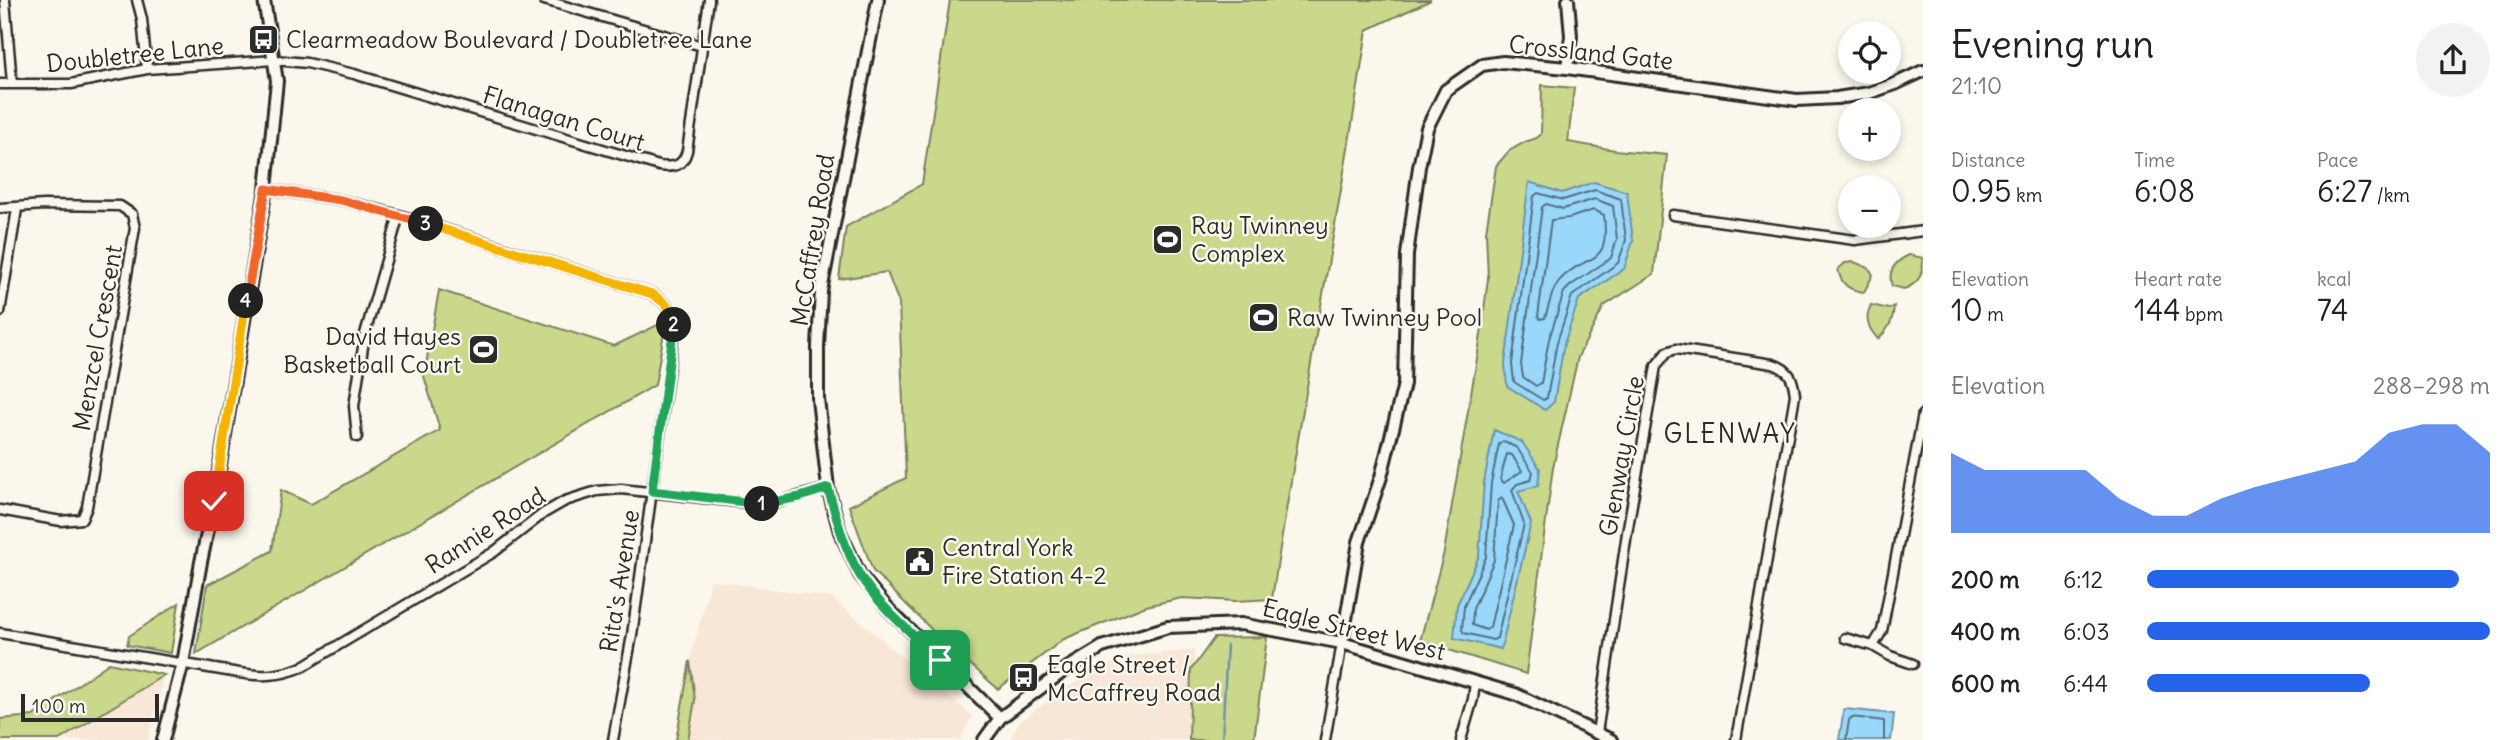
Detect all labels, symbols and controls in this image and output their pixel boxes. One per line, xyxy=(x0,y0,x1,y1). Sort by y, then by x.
map controls xyxy=(1838,21,1901,238)
button: locate xyxy=(1838,21,1901,84)
text: Evening run xyxy=(1951,21,2154,68)
bus stop icon: Clearmeadow Boulevard / Doubletree Lane xyxy=(246,22,280,56)
button: share xyxy=(2416,23,2490,97)
place label: Clearmeadow Boulevard / Doubletree Lane xyxy=(286,24,752,54)
street label: Crossland Gate xyxy=(1507,28,1675,76)
street label: Doubletree Lane xyxy=(45,30,225,78)
text: 21:10 xyxy=(1951,71,2002,100)
street label: Flanagan Court xyxy=(479,79,649,157)
button: + xyxy=(1838,98,1901,161)
text: Distance xyxy=(1951,148,2025,172)
text: Time xyxy=(2134,148,2175,172)
text: Pace xyxy=(2317,148,2358,172)
street label: McCaffrey Road xyxy=(784,152,840,328)
text: 0.95 xyxy=(1951,172,2011,210)
text: 6:08 xyxy=(2134,172,2195,210)
text: 6:27 xyxy=(2317,172,2372,210)
button: − xyxy=(1838,175,1901,238)
text: km xyxy=(2011,183,2042,207)
text: /km xyxy=(2372,183,2410,207)
pin: 3 xyxy=(408,206,444,242)
place label: Ray Twinney Complex xyxy=(1191,210,1329,268)
text: 3 xyxy=(420,211,431,235)
sports icon: Ray Twinney Complex xyxy=(1151,222,1185,256)
street label: Menzcel Crescent xyxy=(66,243,128,433)
text: Elevation xyxy=(1951,267,2029,291)
text: Heart rate xyxy=(2134,267,2222,291)
text: kcal xyxy=(2317,267,2351,291)
pin: 4 xyxy=(229,284,264,318)
text: 4 xyxy=(240,288,251,312)
text: 10 xyxy=(1951,291,1983,329)
text: 144 xyxy=(2134,291,2181,329)
text: 74 xyxy=(2317,291,2348,329)
sports icon: Raw Twinney Pool xyxy=(1247,300,1281,334)
place label: Raw Twinney Pool xyxy=(1287,302,1482,332)
text: m xyxy=(1983,302,2004,326)
text: bpm xyxy=(2181,302,2223,326)
pin: 2 xyxy=(656,308,692,342)
text: 2 xyxy=(668,312,679,336)
place label: David Hayes Basketball Court xyxy=(283,321,461,379)
sports icon: David Hayes Basketball Court xyxy=(467,333,501,367)
text: Elevation xyxy=(1951,371,2045,400)
text: 288–298 m xyxy=(2373,371,2490,400)
street label: Glenway Circle xyxy=(1592,373,1650,539)
district label: GLENWAY xyxy=(1663,417,1797,450)
pin xyxy=(184,471,244,531)
street label: Rannie Road xyxy=(419,480,551,580)
icon: check xyxy=(195,482,233,520)
pin: 1 xyxy=(744,486,780,522)
text: 1 xyxy=(758,491,765,515)
street label: Rita's Avenue xyxy=(593,508,645,654)
place label: Central York Fire Station 4-2 xyxy=(942,532,1107,590)
public building icon: Central York Fire Station 4-2 xyxy=(902,544,936,578)
text: 200 m xyxy=(1951,565,2020,594)
text: 6:12 xyxy=(2063,565,2103,594)
street label: Eagle Street West xyxy=(1259,592,1449,666)
text: 400 m xyxy=(1951,617,2020,646)
text: 6:03 xyxy=(2063,617,2110,646)
pin xyxy=(910,630,970,690)
icon: arrive xyxy=(921,641,959,679)
place label: Eagle Street / McCaffrey Road xyxy=(1047,649,1221,707)
bus stop icon: Eagle Street / McCaffrey Road xyxy=(1007,661,1041,695)
text: 600 m xyxy=(1951,669,2020,698)
text: 6:44 xyxy=(2063,669,2108,698)
scale bar xyxy=(21,691,159,723)
text: 100 m xyxy=(32,694,86,718)

